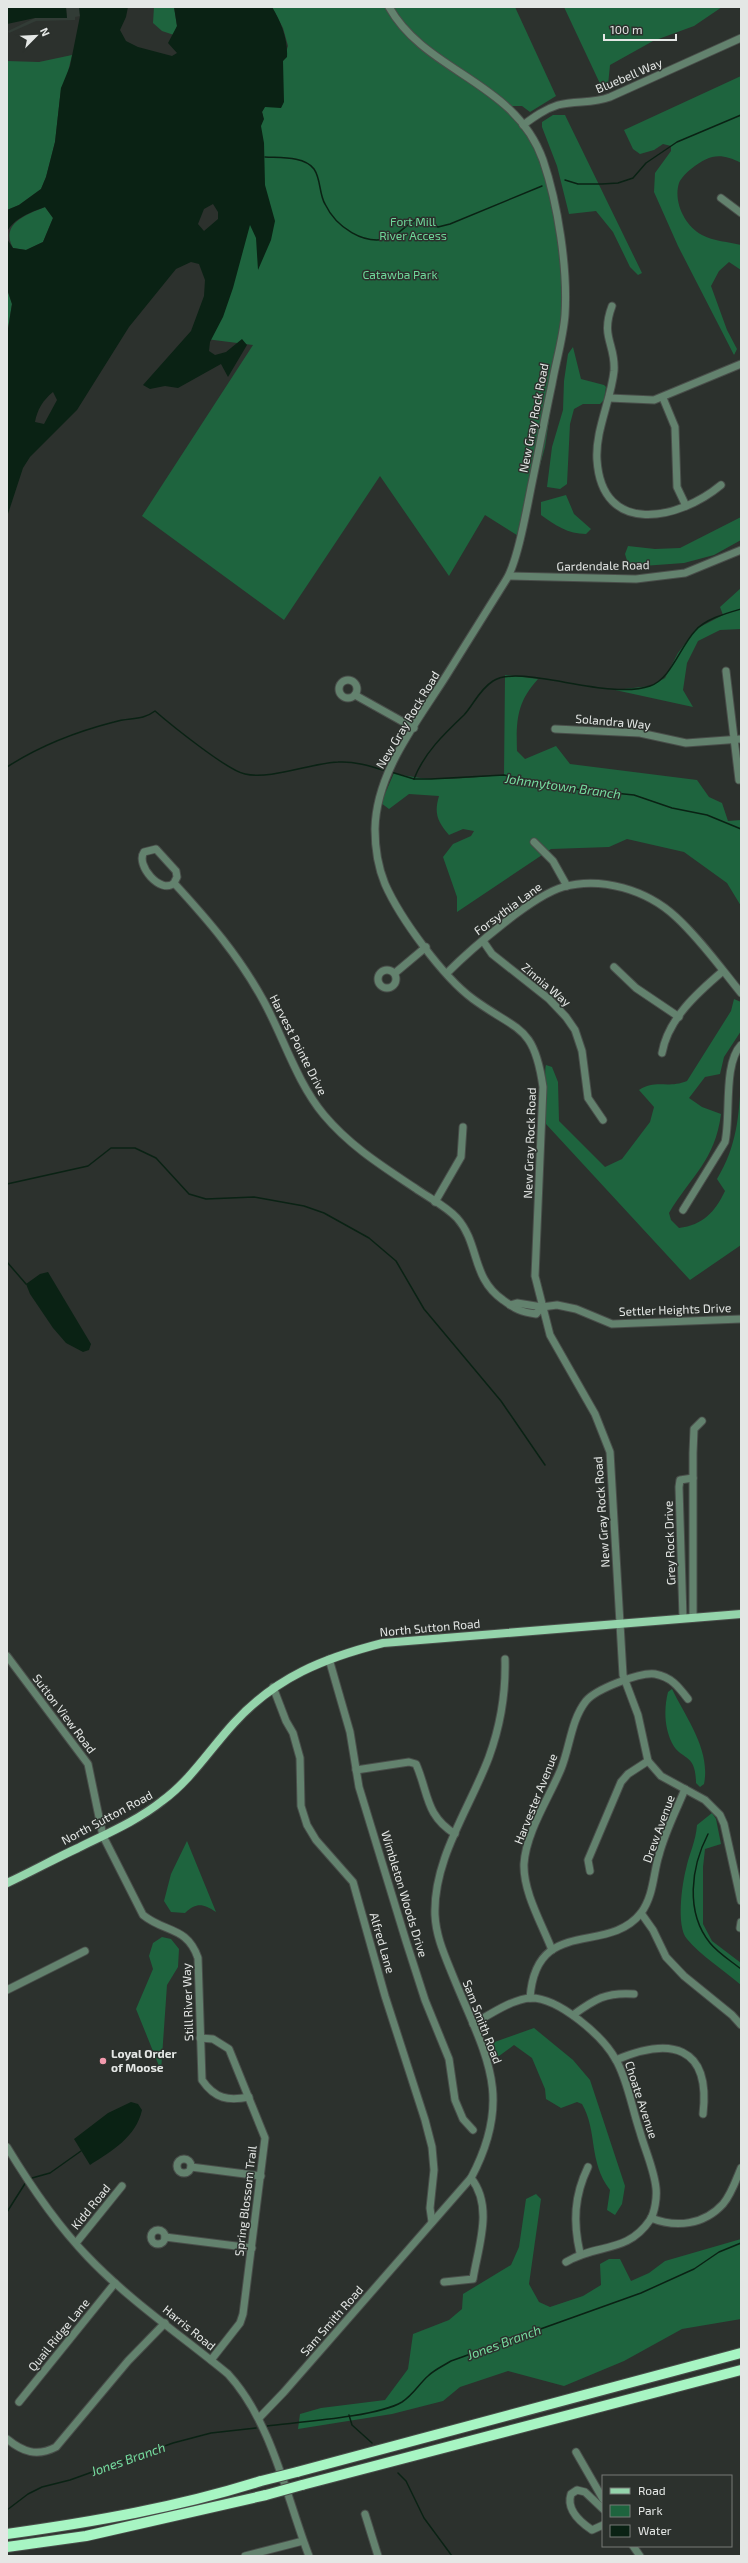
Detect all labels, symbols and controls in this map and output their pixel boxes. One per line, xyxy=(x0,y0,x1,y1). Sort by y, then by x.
north arrow xyxy=(16,16,56,56)
scale bar xyxy=(604,16,676,42)
text: 100 m xyxy=(610,22,642,36)
text: N xyxy=(38,25,53,38)
street label: Bluebell Way xyxy=(593,54,665,95)
park label: Fort Mill River Access xyxy=(379,214,447,242)
park label: Catawba Park xyxy=(362,267,438,281)
street label: New Gray Rock Road xyxy=(516,362,551,474)
street label: Gardendale Road xyxy=(556,557,650,573)
street label: New Gray Rock Road xyxy=(372,668,442,771)
street label: Solandra Way xyxy=(575,711,652,731)
water label: Johnnytown Branch xyxy=(503,770,622,802)
street label: Forsythia Lane xyxy=(471,879,544,937)
street label: Zinnia Way xyxy=(519,960,575,1009)
street label: Harvest Pointe Drive xyxy=(267,992,330,1097)
street label: New Gray Rock Road xyxy=(520,1087,538,1199)
street label: Settler Heights Drive xyxy=(618,1300,731,1318)
street label: New Gray Rock Road xyxy=(590,1456,612,1568)
street label: Grey Rock Drive xyxy=(661,1501,677,1586)
street label: North Sutton Road xyxy=(379,1616,481,1638)
street label: Sutton View Road xyxy=(30,1671,99,1756)
street label: Harvester Avenue xyxy=(511,1751,560,1846)
street label: North Sutton Road xyxy=(59,1787,154,1847)
street label: Drew Avenue xyxy=(639,1793,677,1865)
street label: Wimbleton Woods Drive xyxy=(379,1829,431,1959)
street label: Alfred Lane xyxy=(368,1911,398,1975)
street label: Still River Way xyxy=(179,1962,195,2041)
street label: Sam Smith Road xyxy=(461,1978,505,2066)
place label: Loyal Order of Moose xyxy=(111,2046,177,2074)
marker: Loyal Order of Moose xyxy=(98,2056,108,2066)
street label: Choate Avenue xyxy=(623,2059,661,2140)
street label: Spring Blossom Trail xyxy=(231,2144,259,2257)
street label: Kidd Road xyxy=(68,2181,113,2232)
street label: Sam Smith Road xyxy=(297,2282,366,2358)
street label: Quail Ridge Lane xyxy=(25,2295,93,2374)
street label: Harris Road xyxy=(161,2302,219,2353)
water label: Jones Branch xyxy=(464,2321,543,2363)
water label: Jones Branch xyxy=(88,2439,167,2480)
legend xyxy=(602,2475,732,2547)
text: Road xyxy=(638,2483,666,2497)
text: Park xyxy=(638,2503,663,2517)
text: Water xyxy=(638,2523,672,2537)

